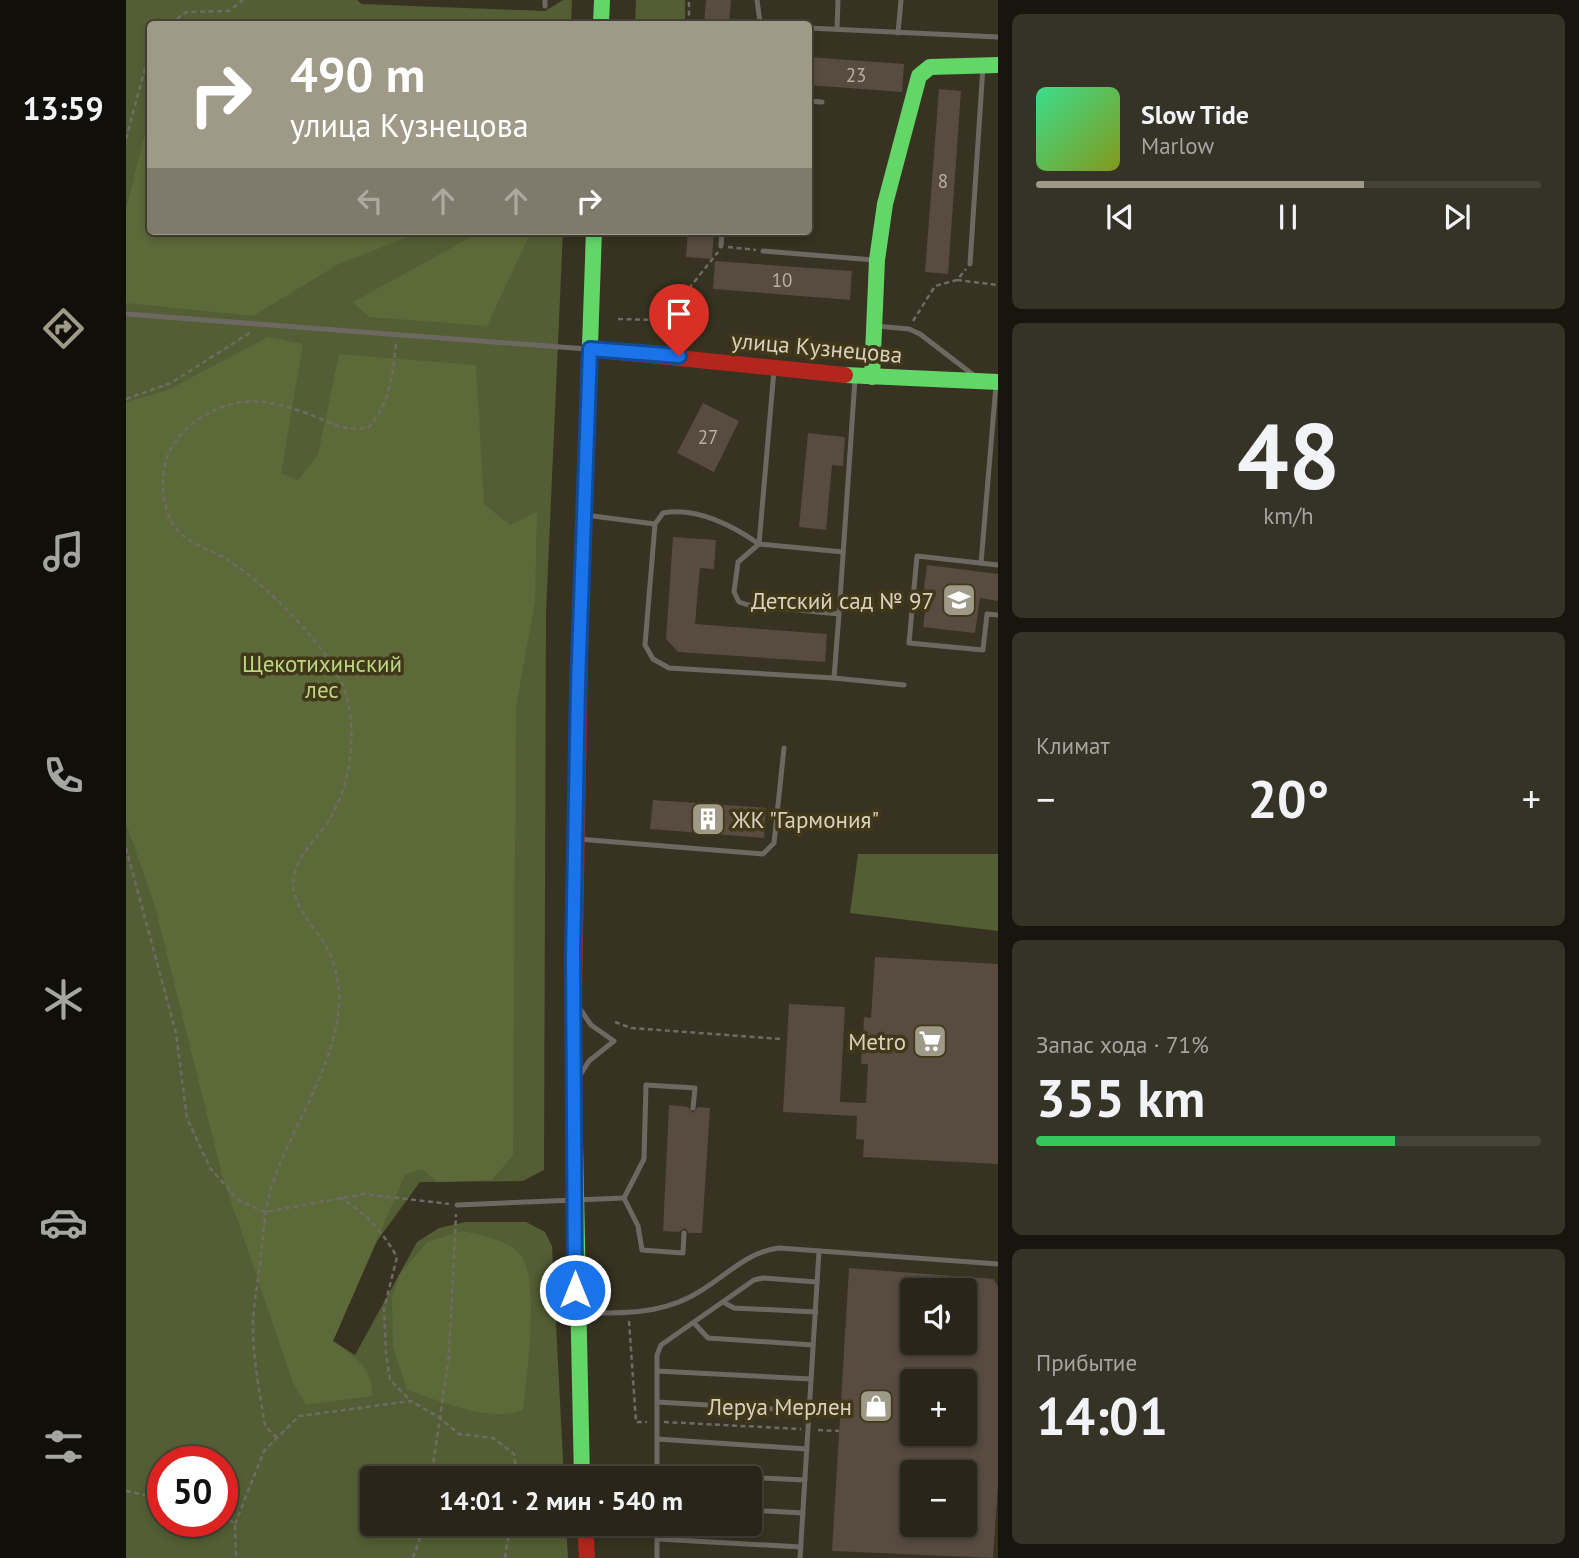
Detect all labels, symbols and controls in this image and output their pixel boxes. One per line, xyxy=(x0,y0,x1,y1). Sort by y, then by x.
text: 490 m xyxy=(290,42,425,106)
icon: right xyxy=(175,49,266,140)
house number: 23 xyxy=(846,63,866,87)
text: 13:59 xyxy=(22,87,104,129)
text: Slow Tide xyxy=(1141,98,1249,131)
text: улица Кузнецова xyxy=(290,104,529,146)
text: Marlow xyxy=(1141,131,1214,160)
house number: 8 xyxy=(938,169,948,193)
icon: left xyxy=(351,182,389,220)
icon: ahead xyxy=(424,182,462,220)
icon: ahead xyxy=(497,182,535,220)
icon: right xyxy=(570,182,608,220)
icon: previous xyxy=(1101,198,1139,236)
icon: pause xyxy=(1269,198,1307,236)
icon: next xyxy=(1438,198,1476,236)
house number: 10 xyxy=(772,268,792,292)
pin xyxy=(649,284,709,356)
icon: arrive xyxy=(660,295,698,333)
icon: directions xyxy=(39,304,88,353)
street label: улица Кузнецова xyxy=(730,325,904,369)
text: 48 xyxy=(1237,396,1340,514)
house number: 27 xyxy=(698,425,718,449)
text: km/h xyxy=(1263,501,1314,530)
icon: music xyxy=(39,527,88,576)
school or university icon: Детский сад № 97 xyxy=(940,581,978,619)
place label: Детский сад № 97 xyxy=(751,586,934,615)
park label: Щекотихинский лес xyxy=(242,649,402,704)
text: Климат xyxy=(1036,731,1110,760)
icon: phone xyxy=(39,751,88,800)
text: 20° xyxy=(1248,765,1329,832)
text: − xyxy=(1036,774,1055,823)
text: + xyxy=(1522,774,1541,823)
building icon: ЖК "Гармония" xyxy=(689,800,727,838)
place label: ЖК "Гармония" xyxy=(731,805,879,834)
icon: climate xyxy=(39,975,88,1024)
supermarket icon: Metro xyxy=(911,1022,949,1060)
place label: Metro xyxy=(848,1027,906,1056)
text: Запас хода · 71% xyxy=(1036,1030,1209,1059)
text: 355 km xyxy=(1036,1064,1205,1131)
icon: car xyxy=(39,1198,88,1247)
position arrow xyxy=(538,1253,612,1327)
map controls xyxy=(900,1278,977,1537)
button: sound xyxy=(900,1278,977,1355)
text: Прибытие xyxy=(1036,1348,1137,1377)
button: + xyxy=(900,1369,977,1446)
text: 14:01 xyxy=(1036,1382,1168,1449)
shop icon: Леруа Мерлен xyxy=(857,1387,895,1425)
place label: Леруа Мерлен xyxy=(707,1392,852,1421)
icon: filters xyxy=(39,1422,88,1471)
speed limit sign: 50 xyxy=(147,1446,238,1537)
button: − xyxy=(900,1460,977,1537)
text: 14:01 · 2 мин · 540 m xyxy=(439,1484,683,1517)

